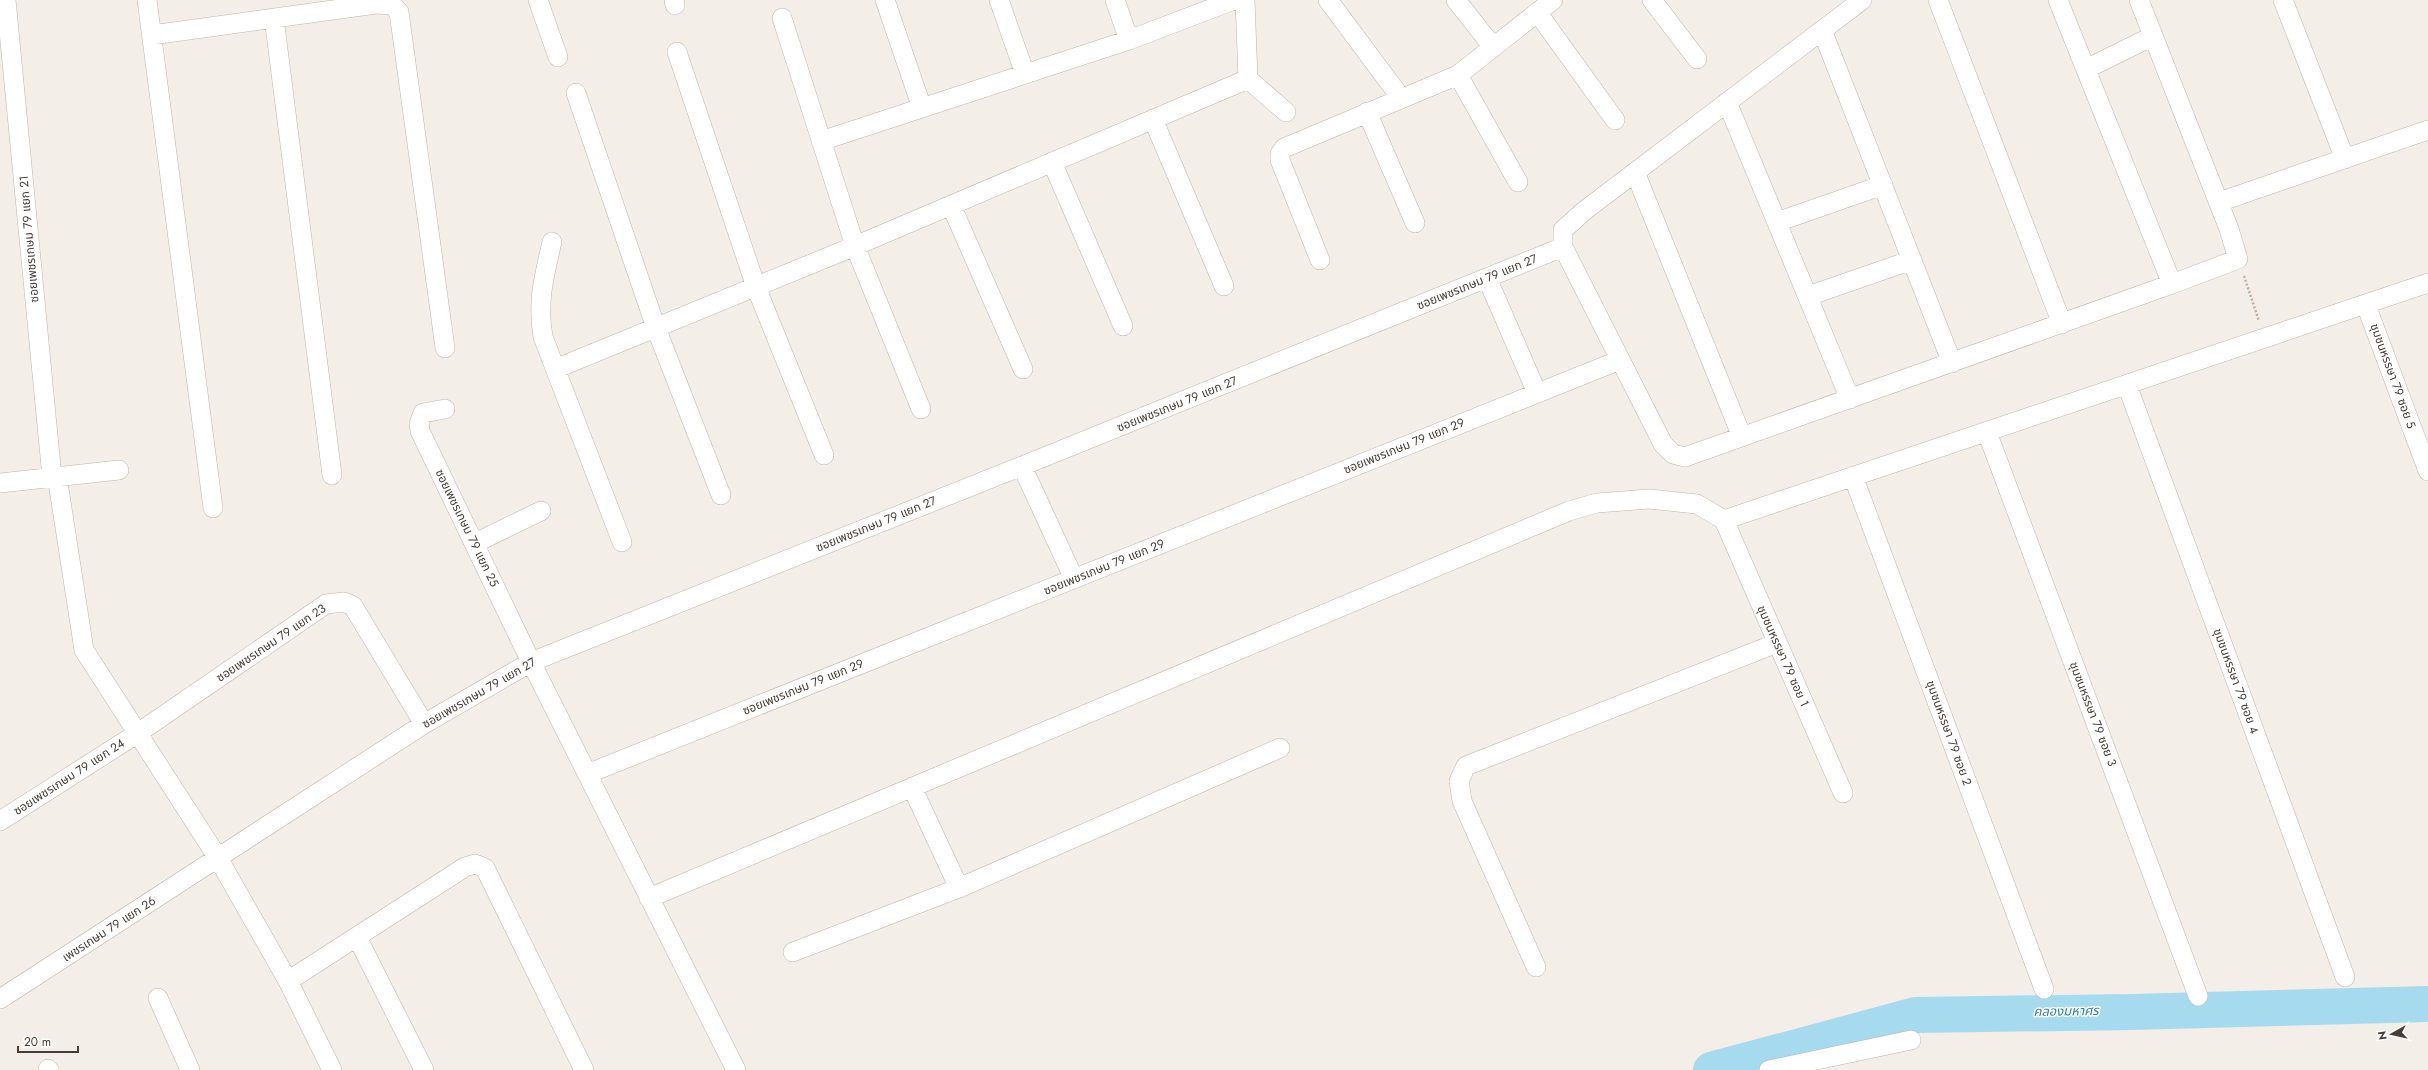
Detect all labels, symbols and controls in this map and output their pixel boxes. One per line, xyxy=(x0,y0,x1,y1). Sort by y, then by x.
street label: ซอยเพชรเกษม 79 แยก 21 xyxy=(14,175,44,303)
street label: ซอยเพชรเกษม 79 แยก 27 xyxy=(1414,249,1541,314)
street label: ชุมชนหรรษา 79 ซอย 5 xyxy=(2366,321,2420,431)
street label: ซอยเพชรเกษม 79 แยก 27 xyxy=(1114,371,1241,436)
street label: ซอยเพชรเกษม 79 แยก 29 xyxy=(1341,413,1467,479)
street label: ซอยเพชรเกษม 79 แยก 25 xyxy=(431,466,503,590)
street label: ซอยเพชรเกษม 79 แยก 27 xyxy=(813,491,940,556)
street label: ซอยเพชรเกษม 79 แยก 29 xyxy=(1041,534,1167,600)
street label: ซอยเพชรเกษม 79 แยก 23 xyxy=(213,599,330,686)
street label: ชุมชนหรรษา 79 ซอย 1 xyxy=(1753,602,1813,710)
street label: ชุมชนหรรษา 79 ซอย 4 xyxy=(2209,626,2263,736)
street label: ซอยเพชรเกษม 79 แยก 27 xyxy=(419,653,540,733)
street label: ซอยเพชรเกษม 79 แยก 29 xyxy=(740,654,866,720)
street label: ชุมชนหรรษา 79 ซอย 3 xyxy=(2065,659,2121,769)
street label: ชุมชนหรรษา 79 ซอย 2 xyxy=(1922,678,1976,788)
street label: ซอยเพชรเกษม 79 แยก 24 xyxy=(10,734,128,820)
street label: เพชรเกษม 79 แยก 26 xyxy=(59,892,159,966)
water label: คลองมหาศร xyxy=(2033,1001,2100,1021)
north arrow xyxy=(2372,1014,2412,1054)
scale bar xyxy=(18,1028,78,1054)
text: N xyxy=(2374,1030,2391,1041)
text: 20 m xyxy=(24,1033,51,1051)

